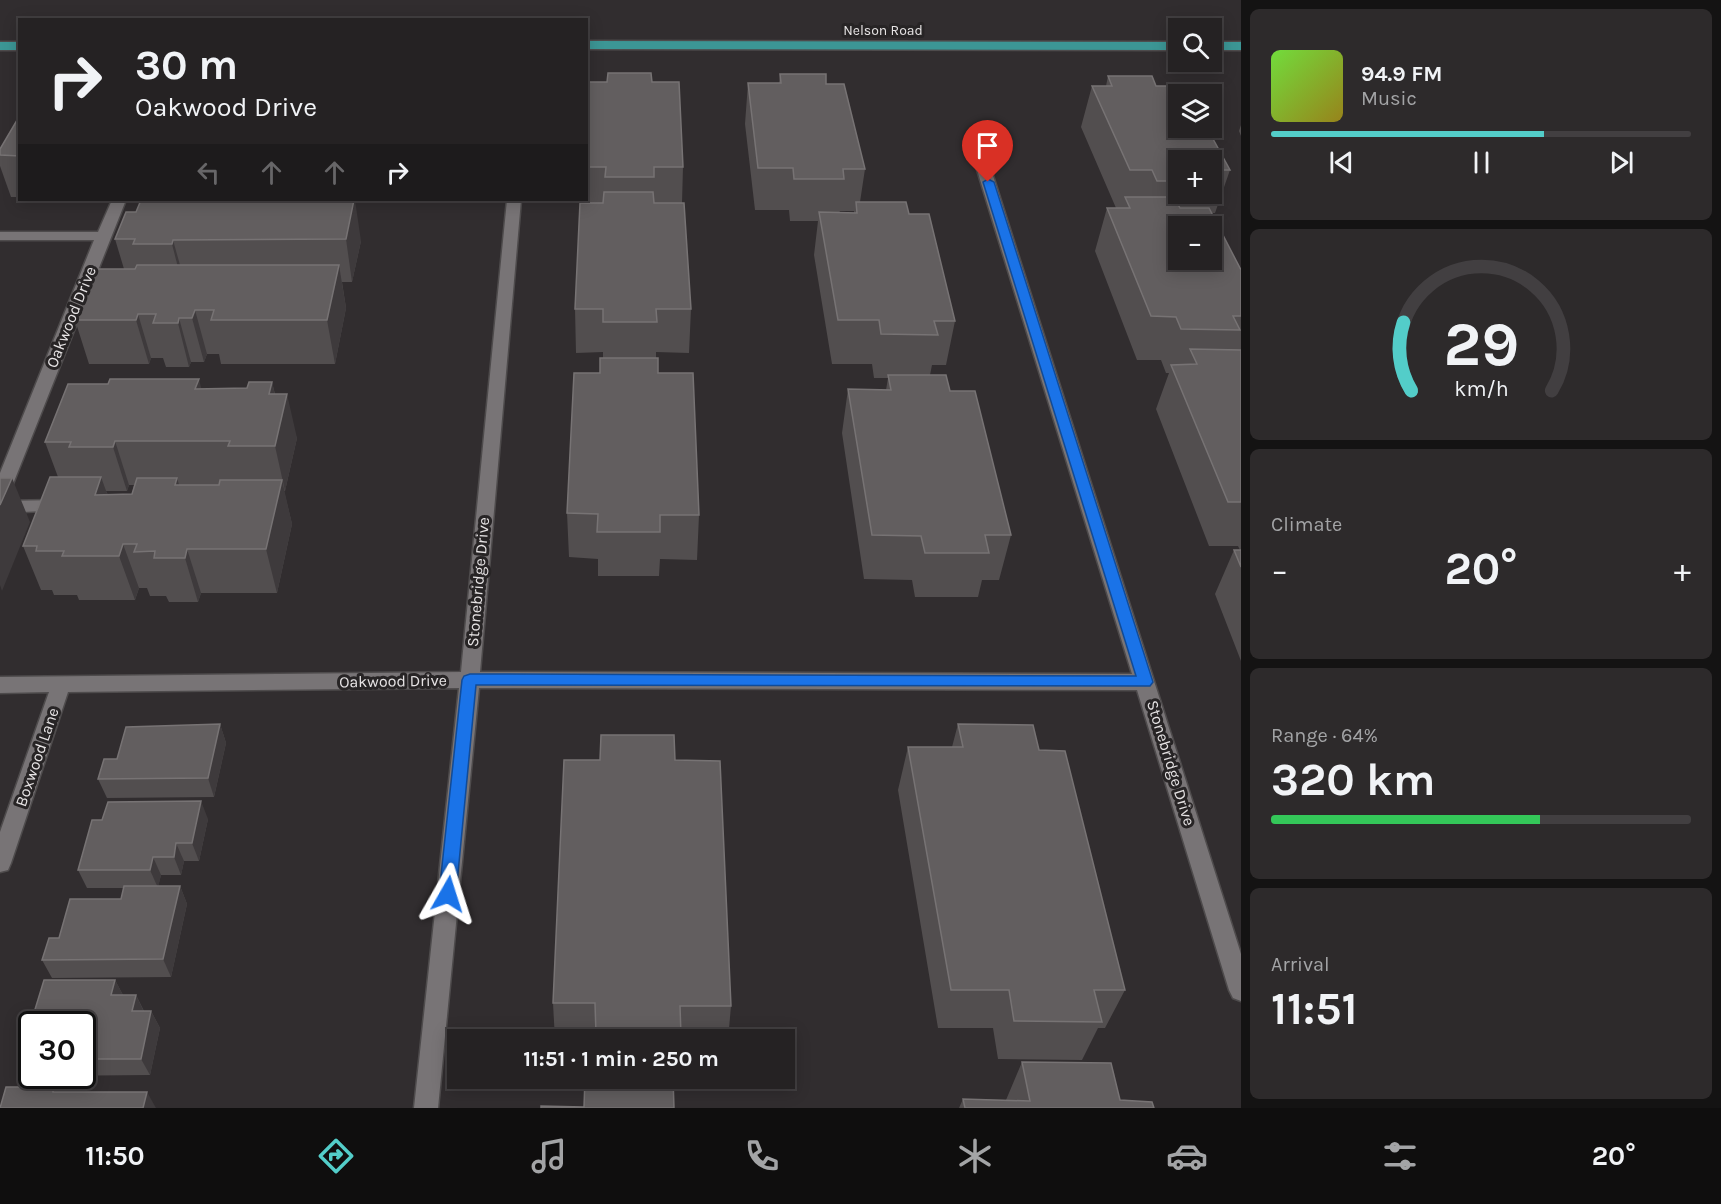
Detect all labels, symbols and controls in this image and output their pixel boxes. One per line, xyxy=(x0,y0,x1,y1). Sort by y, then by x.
map controls xyxy=(1168,18,1222,270)
button: search xyxy=(1168,18,1222,72)
street label: Nelson Road xyxy=(843,22,923,39)
text: 30 m xyxy=(135,40,238,90)
icon: right xyxy=(36,42,114,120)
text: 94.9 FM xyxy=(1361,61,1443,87)
button: layers xyxy=(1168,84,1222,138)
text: Music xyxy=(1361,87,1417,110)
text: Oakwood Drive xyxy=(135,91,317,123)
pin xyxy=(962,120,1013,182)
icon: arrive xyxy=(971,129,1004,162)
icon: previous xyxy=(1325,146,1358,179)
icon: pause xyxy=(1465,146,1498,179)
icon: next xyxy=(1605,146,1638,179)
button: + xyxy=(1168,150,1222,204)
icon: left xyxy=(192,156,225,189)
icon: ahead xyxy=(255,156,288,189)
icon: ahead xyxy=(318,156,351,189)
icon: right xyxy=(381,156,414,189)
button: − xyxy=(1168,216,1222,270)
street label: Oakwood Drive xyxy=(42,263,100,371)
text: 29 xyxy=(1443,308,1519,381)
text: km/h xyxy=(1454,377,1508,402)
text: Climate xyxy=(1271,513,1342,536)
street label: Stonebridge Drive xyxy=(463,516,493,648)
text: 20° xyxy=(1444,543,1518,595)
text: − xyxy=(1271,551,1288,589)
text: + xyxy=(1674,551,1691,589)
street label: Oakwood Drive xyxy=(339,671,447,691)
street label: Stonebridge Drive xyxy=(1143,698,1199,828)
street label: Boxwood Lane xyxy=(11,705,63,809)
text: Range · 64% xyxy=(1271,724,1378,747)
text: 320 km xyxy=(1271,754,1435,806)
position arrow xyxy=(416,862,480,926)
text: Arrival xyxy=(1271,953,1330,976)
text: 11:51 xyxy=(1271,983,1357,1035)
speed limit sign: 30 xyxy=(18,1011,96,1089)
text: 11:51 · 1 min · 250 m xyxy=(523,1046,719,1072)
icon: directions xyxy=(315,1135,357,1177)
icon: music xyxy=(528,1135,570,1177)
icon: phone xyxy=(741,1135,783,1177)
icon: climate xyxy=(954,1135,996,1177)
icon: car xyxy=(1166,1135,1208,1177)
icon: filters xyxy=(1379,1135,1421,1177)
text: 11:50 xyxy=(85,1140,145,1172)
text: 20° xyxy=(1592,1140,1636,1172)

